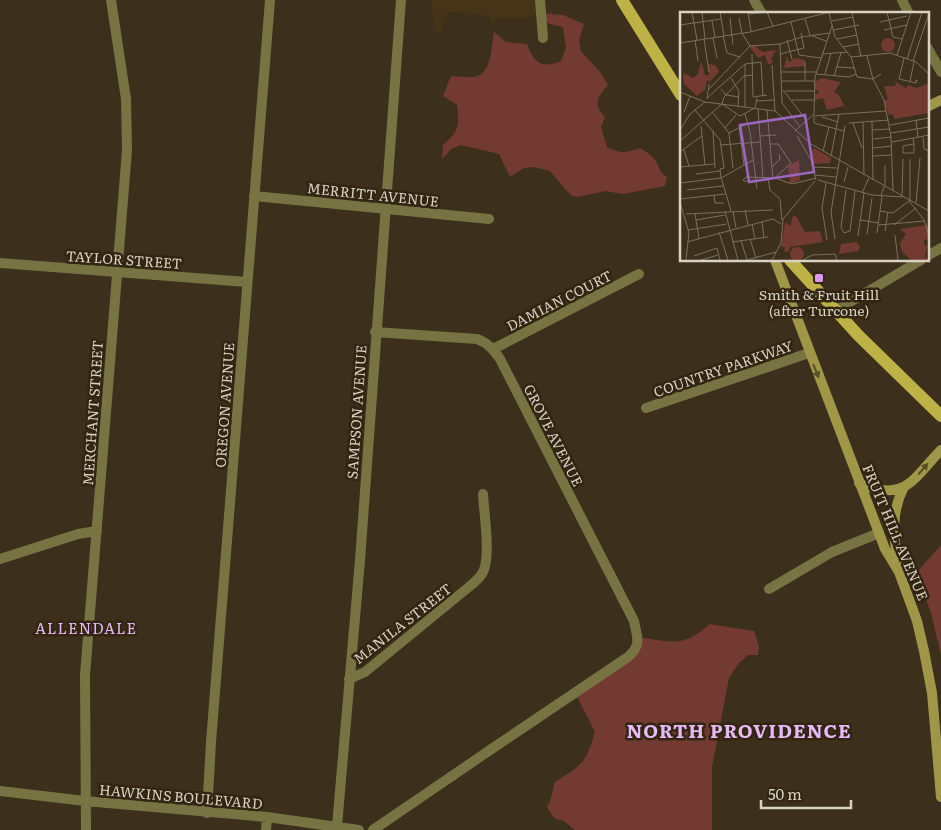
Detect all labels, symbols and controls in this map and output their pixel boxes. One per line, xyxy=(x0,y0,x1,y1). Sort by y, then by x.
inset map xyxy=(680,12,928,261)
street label: MERRITT AVENUE xyxy=(306,177,440,211)
street label: TAYLOR STREET xyxy=(65,245,183,273)
street label: DAMIAN COURT xyxy=(503,265,615,335)
marker: Smith & Fruit Hill (after Turcone) xyxy=(813,272,825,284)
place label: Smith & Fruit Hill (after Turcone) xyxy=(759,284,880,320)
street label: COUNTRY PARKWAY xyxy=(651,335,795,401)
street label: MERCHANT STREET xyxy=(77,340,107,486)
street label: OREGON AVENUE xyxy=(210,342,238,468)
street label: SAMPSON AVENUE xyxy=(341,344,371,480)
one-way arrow xyxy=(813,364,821,378)
street label: GROVE AVENUE xyxy=(520,380,588,490)
street label: FRUIT HILL AVENUE xyxy=(858,461,934,603)
one-way arrow xyxy=(917,464,929,476)
street label: MANILA STREET xyxy=(349,578,455,668)
district label: ALLENDALE xyxy=(35,616,137,639)
district label: NORTH PROVIDENCE xyxy=(626,716,852,744)
scale bar xyxy=(761,778,851,810)
street label: HAWKINS BOULEVARD xyxy=(99,779,264,813)
text: 50 m xyxy=(768,782,802,805)

